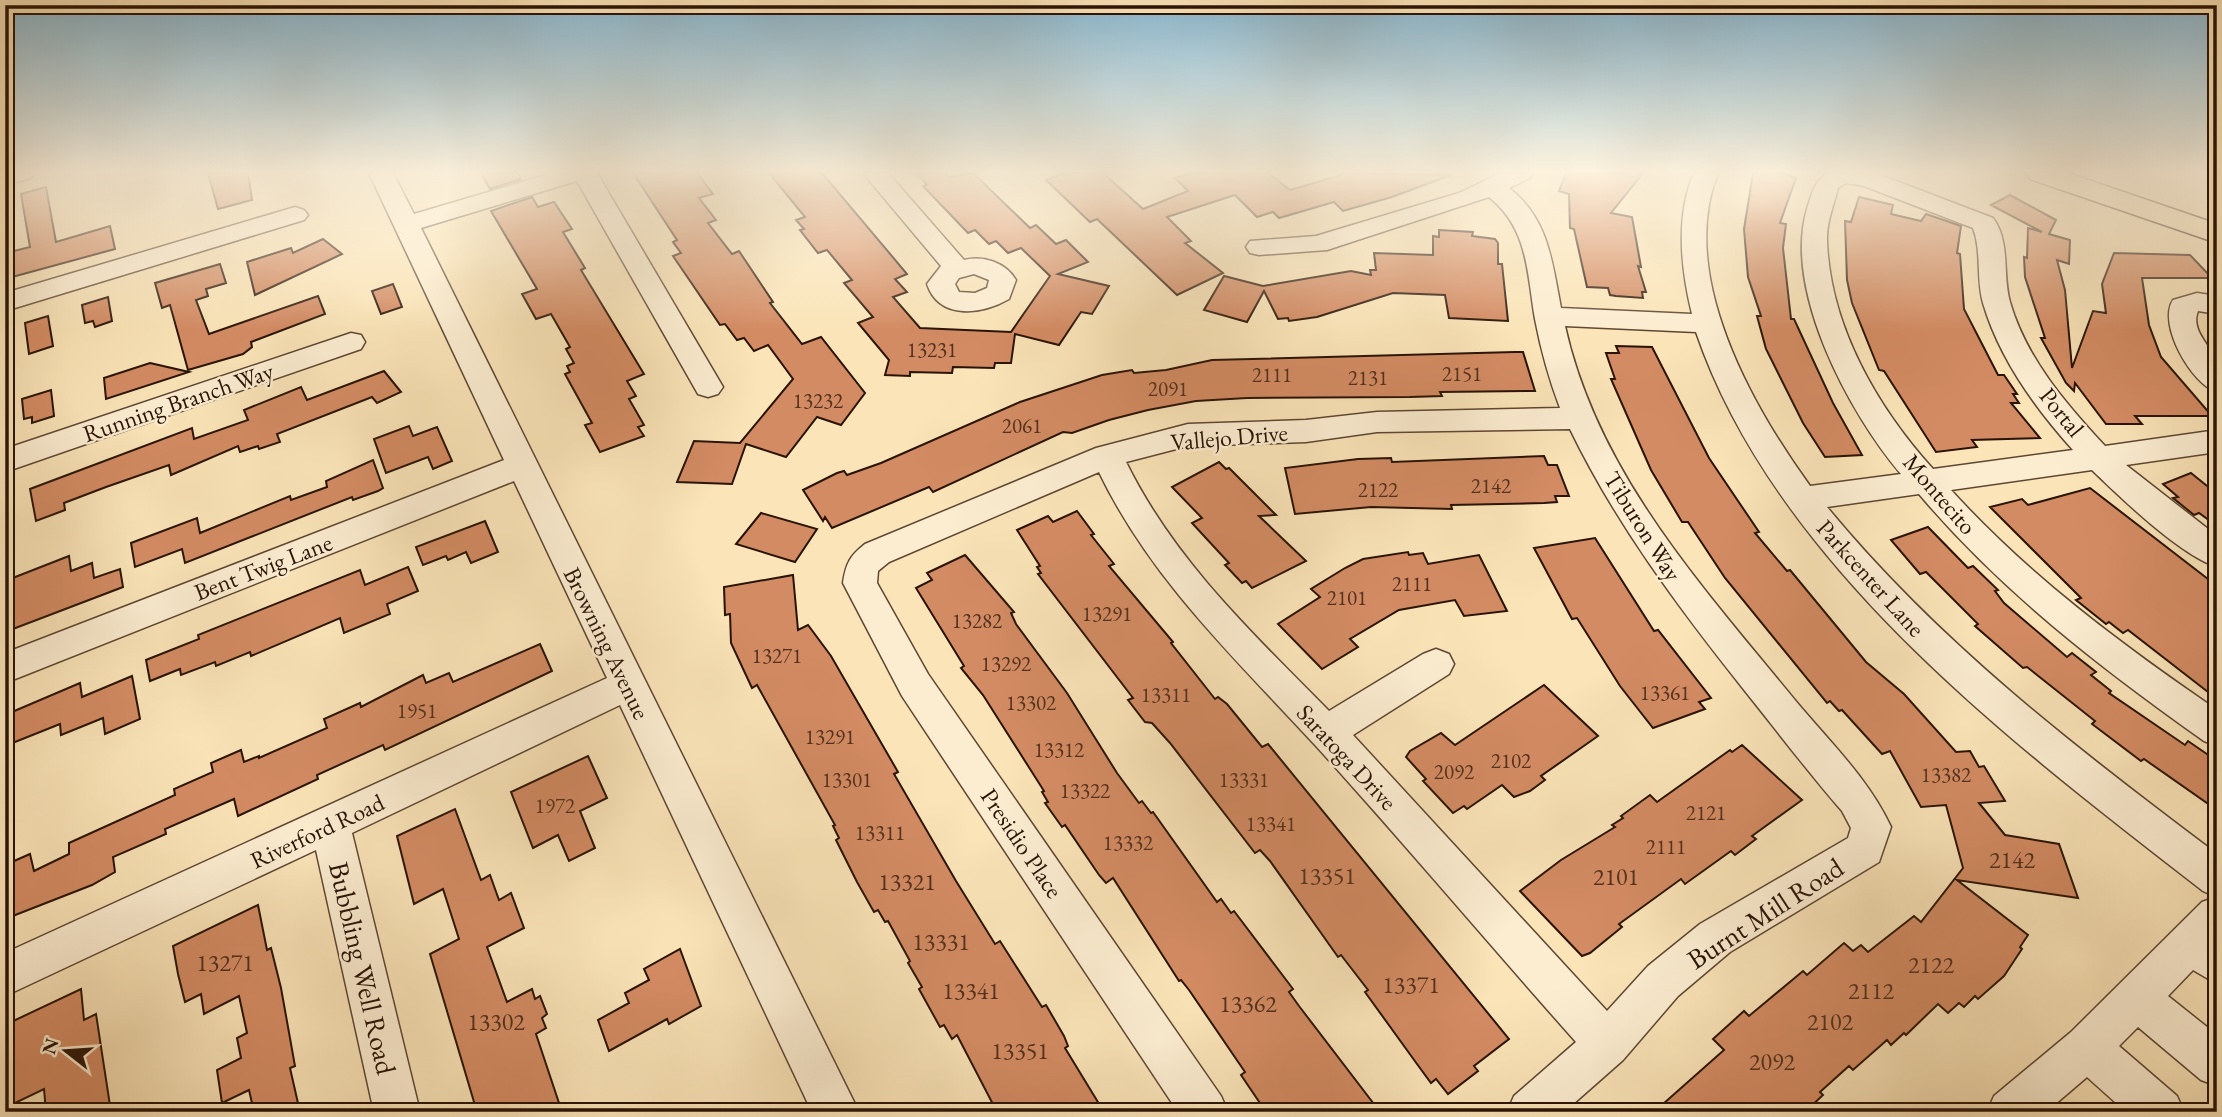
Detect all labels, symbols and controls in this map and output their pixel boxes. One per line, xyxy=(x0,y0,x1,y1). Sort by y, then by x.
house number: 13231 xyxy=(907,336,957,363)
street label: Running Branch Way xyxy=(79,355,278,449)
house number: 2151 xyxy=(1442,360,1482,387)
house number: 2111 xyxy=(1252,361,1292,388)
house number: 2131 xyxy=(1348,364,1388,391)
house number: 2091 xyxy=(1148,375,1188,402)
street label: Portal xyxy=(2033,381,2091,443)
house number: 13232 xyxy=(793,387,843,414)
house number: 2061 xyxy=(1002,412,1042,439)
street label: Vallejo Drive xyxy=(1169,416,1289,458)
street label: Montecito xyxy=(1896,447,1984,541)
street label: Tiburon Way xyxy=(1597,465,1689,587)
house number: 2142 xyxy=(1471,472,1511,499)
house number: 2122 xyxy=(1358,476,1398,503)
street label: Parkcenter Lane xyxy=(1810,513,1932,643)
street label: Bent Twig Lane xyxy=(190,526,336,608)
street label: Browning Avenue xyxy=(557,562,657,724)
house number: 2111 xyxy=(1392,570,1432,597)
house number: 2101 xyxy=(1327,584,1367,611)
house number: 13291 xyxy=(1082,600,1132,627)
house number: 13282 xyxy=(952,607,1002,634)
house number: 13271 xyxy=(752,642,802,669)
house number: 13292 xyxy=(981,650,1031,677)
house number: 13361 xyxy=(1640,679,1690,706)
house number: 13311 xyxy=(1141,681,1191,708)
house number: 13302 xyxy=(1006,689,1056,716)
house number: 1951 xyxy=(397,697,437,724)
street label: Saratoga Drive xyxy=(1290,697,1404,817)
house number: 13291 xyxy=(805,723,855,750)
house number: 13312 xyxy=(1034,736,1084,763)
house number: 2102 xyxy=(1491,747,1531,774)
house number: 2092 xyxy=(1434,758,1474,785)
house number: 13382 xyxy=(1921,761,1971,788)
house number: 13301 xyxy=(822,766,872,793)
house number: 13331 xyxy=(1219,766,1269,793)
house number: 13322 xyxy=(1060,777,1110,804)
street label: Presidio Place xyxy=(974,782,1070,904)
street label: Riverford Road xyxy=(245,786,390,876)
house number: 1972 xyxy=(535,792,575,819)
house number: 2121 xyxy=(1686,799,1726,826)
house number: 13341 xyxy=(1246,810,1296,837)
house number: 13311 xyxy=(855,819,905,846)
house number: 13332 xyxy=(1103,829,1153,856)
house number: 2111 xyxy=(1646,833,1686,860)
house number: 2142 xyxy=(1989,844,2036,875)
street label: Burnt Mill Road xyxy=(1680,849,1851,977)
street label: Bubbling Well Road xyxy=(321,858,405,1079)
house number: 13351 xyxy=(1298,860,1356,891)
house number: 2101 xyxy=(1593,861,1639,892)
house number: 13321 xyxy=(878,866,936,897)
house number: 13331 xyxy=(912,926,970,957)
house number: 13271 xyxy=(196,947,254,978)
house number: 2122 xyxy=(1908,949,1955,980)
house number: 13371 xyxy=(1382,969,1440,1000)
house number: 13341 xyxy=(942,975,1000,1006)
house number: 2112 xyxy=(1848,975,1895,1006)
house number: 13362 xyxy=(1219,988,1277,1019)
house number: 13302 xyxy=(467,1006,525,1037)
house number: 2102 xyxy=(1807,1006,1854,1037)
north arrow xyxy=(32,1016,102,1086)
text: N xyxy=(36,1035,65,1057)
house number: 13351 xyxy=(991,1035,1049,1066)
house number: 2092 xyxy=(1749,1046,1796,1077)

